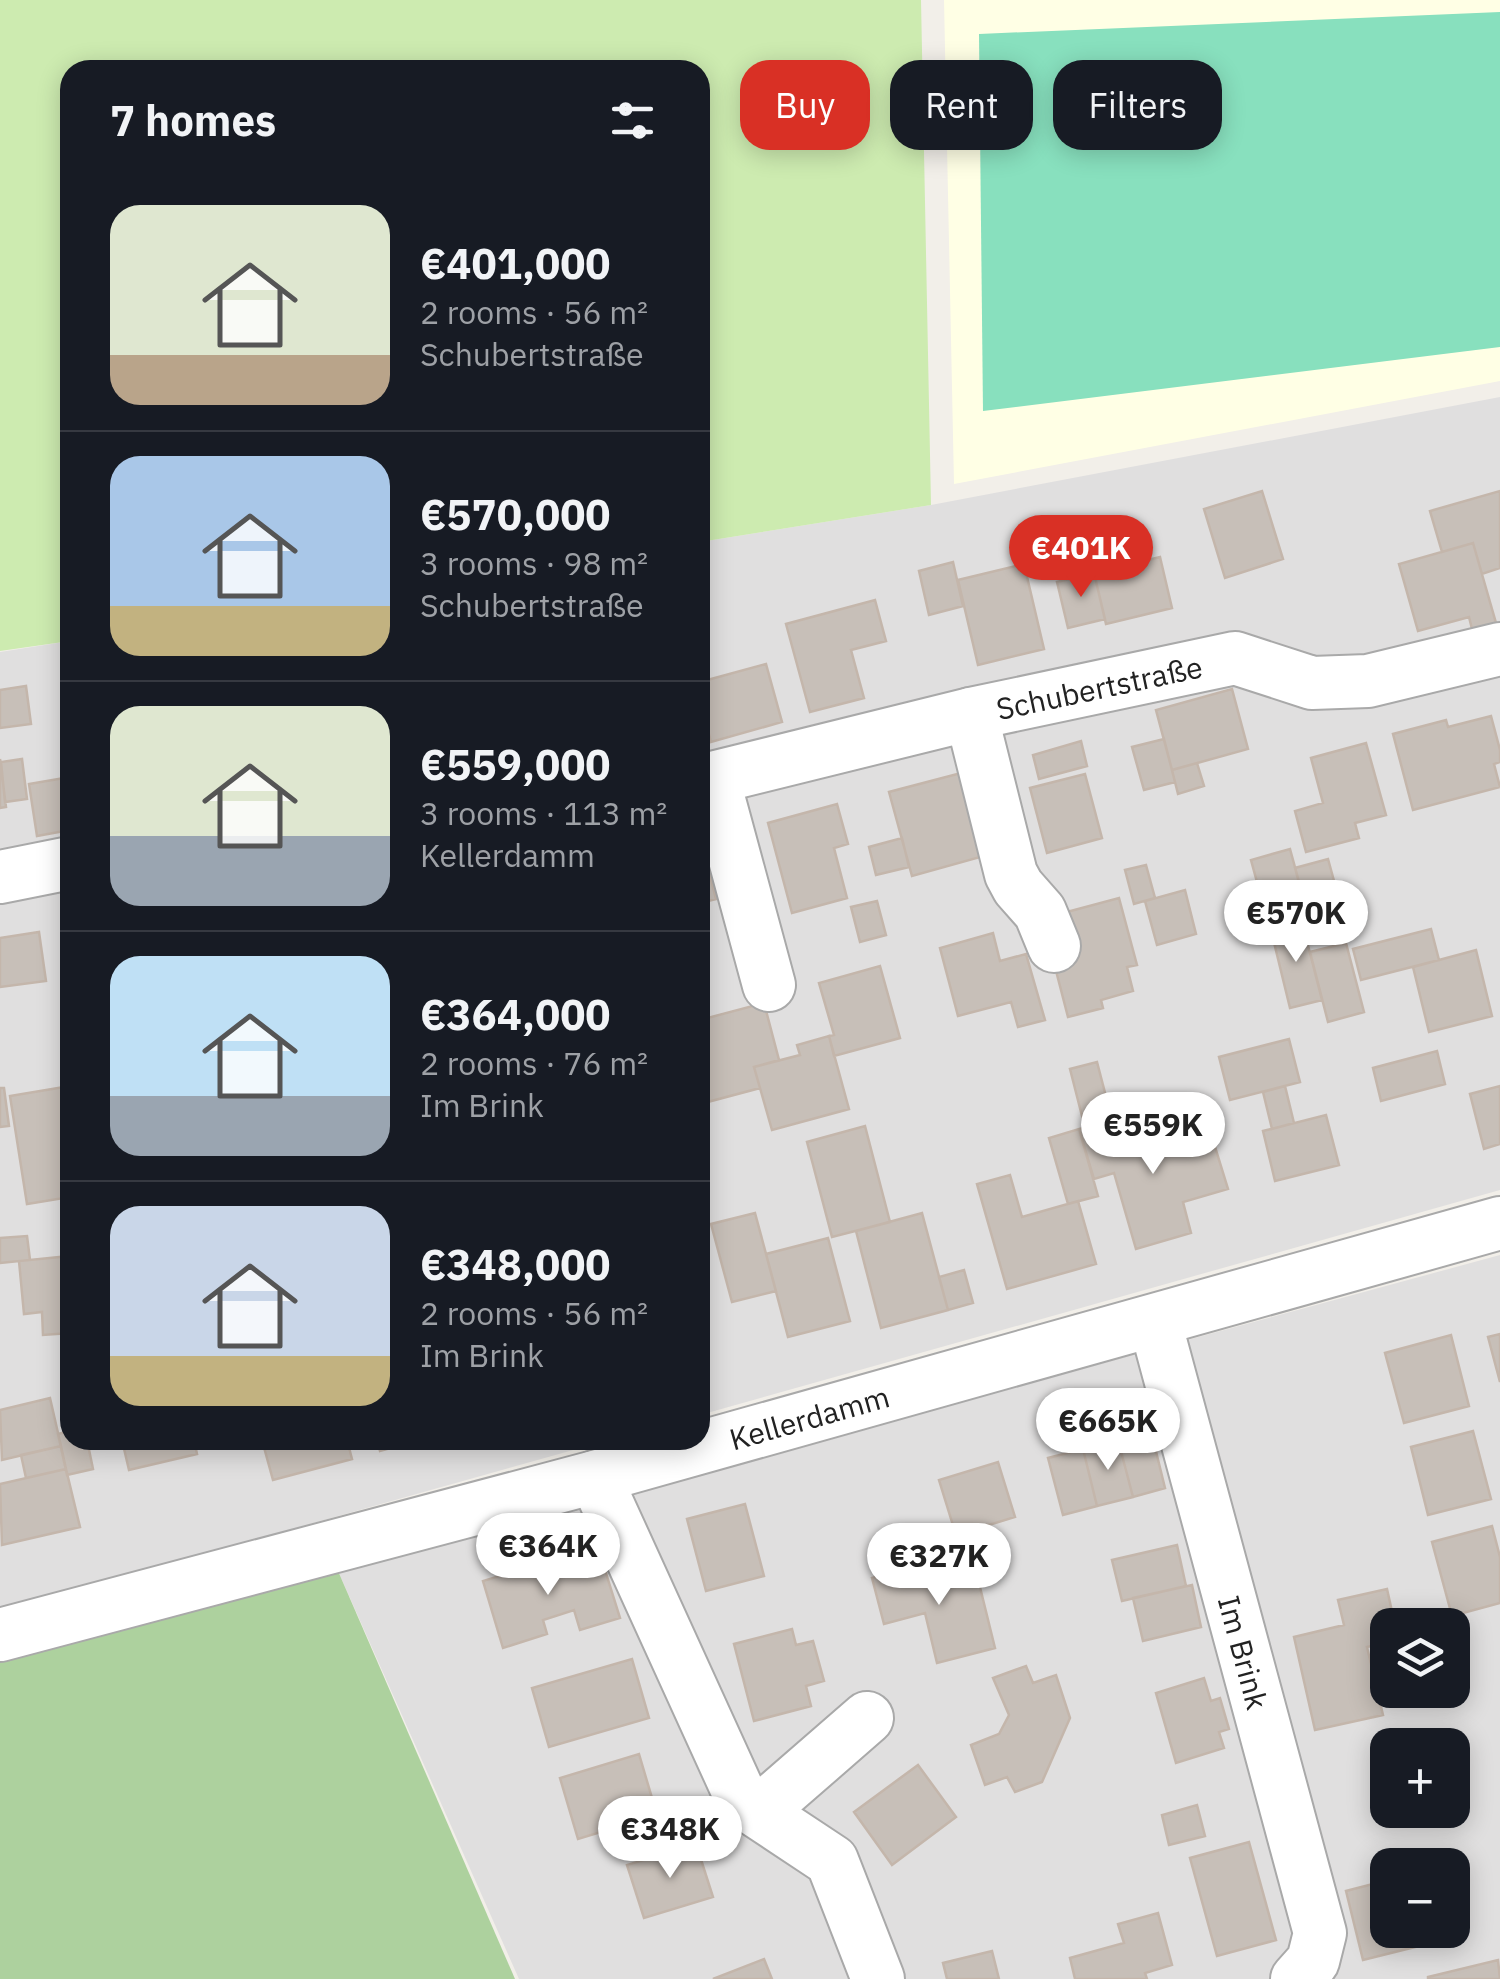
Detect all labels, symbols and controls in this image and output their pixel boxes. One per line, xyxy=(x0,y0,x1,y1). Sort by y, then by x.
chip: Buy xyxy=(740,60,870,150)
chip: Rent xyxy=(890,60,1033,150)
chip: Filters xyxy=(1053,60,1222,150)
text: 7 homes xyxy=(110,93,276,148)
icon: filters xyxy=(605,93,660,148)
text: €401,000 xyxy=(420,236,611,291)
icon: home xyxy=(190,245,310,365)
text: 2 rooms · 56 m² xyxy=(420,291,648,333)
text: Schubertstraße xyxy=(420,333,644,375)
text: €570,000 xyxy=(420,487,611,542)
icon: home xyxy=(190,496,310,616)
pin: €401K xyxy=(1011,515,1151,600)
text: €401K xyxy=(1031,526,1131,568)
text: 3 rooms · 98 m² xyxy=(420,542,648,584)
text: Schubertstraße xyxy=(420,584,644,626)
street label: Schubertstraße xyxy=(992,646,1206,728)
text: €559,000 xyxy=(420,737,611,792)
icon: home xyxy=(190,746,310,866)
text: 3 rooms · 113 m² xyxy=(420,792,667,834)
text: Kellerdamm xyxy=(420,834,595,876)
pin: €570K xyxy=(1226,880,1366,965)
text: €570K xyxy=(1246,891,1346,933)
text: €364,000 xyxy=(420,987,611,1042)
icon: home xyxy=(190,996,310,1116)
text: 2 rooms · 76 m² xyxy=(420,1042,648,1084)
text: Im Brink xyxy=(420,1084,544,1126)
pin: €559K xyxy=(1083,1092,1223,1177)
text: €559K xyxy=(1103,1103,1203,1145)
text: €348,000 xyxy=(420,1237,611,1292)
icon: home xyxy=(190,1246,310,1366)
text: 2 rooms · 56 m² xyxy=(420,1292,648,1334)
text: Im Brink xyxy=(420,1334,544,1376)
street label: Kellerdamm xyxy=(725,1376,893,1458)
pin: €665K xyxy=(1038,1388,1178,1473)
text: €665K xyxy=(1058,1399,1158,1441)
pin: €364K xyxy=(478,1513,618,1598)
pin: €327K xyxy=(869,1523,1009,1608)
text: €364K xyxy=(498,1524,598,1566)
text: €327K xyxy=(889,1534,989,1576)
street label: Im Brink xyxy=(1210,1591,1278,1714)
map controls xyxy=(1370,1608,1470,1948)
button: layers xyxy=(1370,1608,1470,1708)
button: + xyxy=(1370,1728,1470,1828)
pin: €348K xyxy=(600,1796,740,1881)
text: €348K xyxy=(620,1807,720,1849)
button: − xyxy=(1370,1848,1470,1948)

